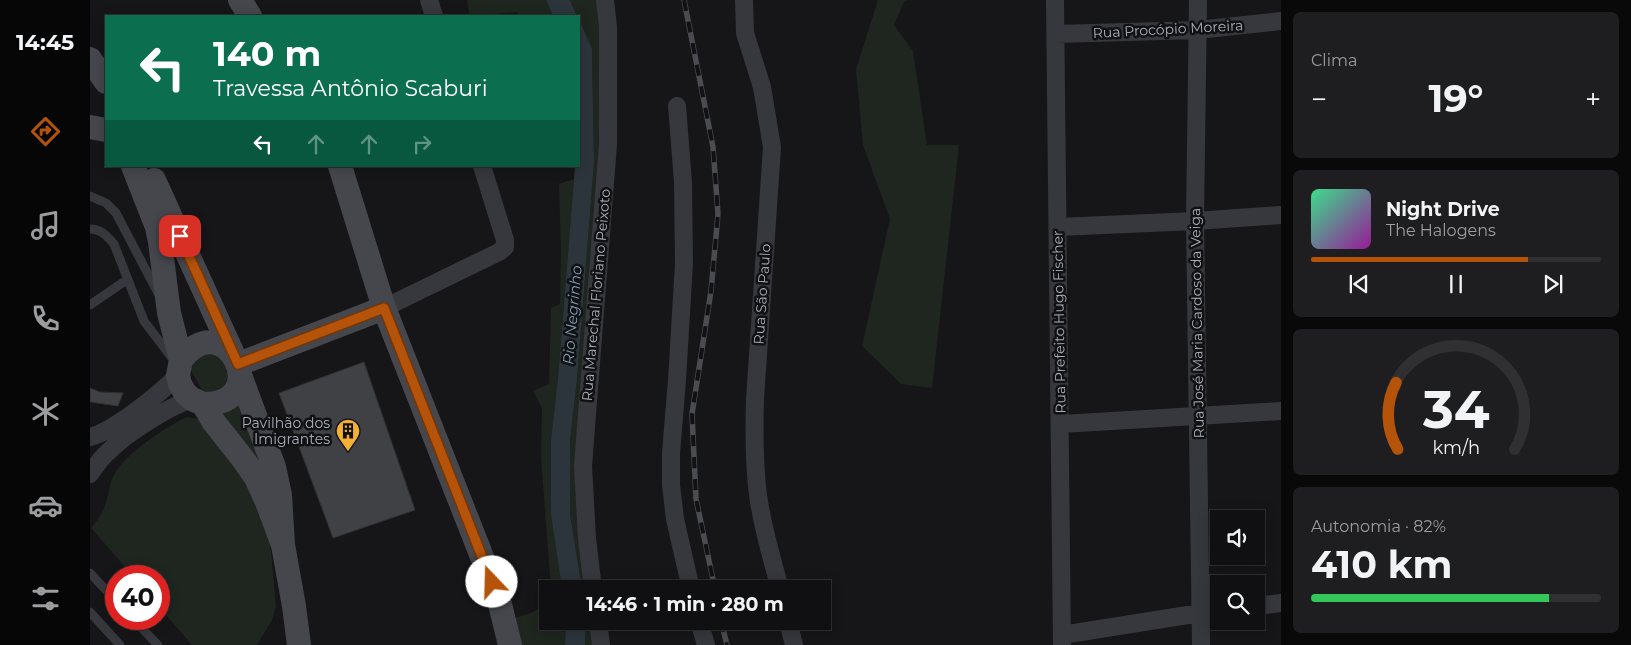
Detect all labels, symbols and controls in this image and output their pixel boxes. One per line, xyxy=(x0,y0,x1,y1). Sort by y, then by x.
street label: Rua Procópio Moreira xyxy=(1092,16,1244,42)
text: 14:45 xyxy=(16,29,74,56)
text: 140 m xyxy=(213,32,321,75)
icon: left xyxy=(130,35,195,100)
text: Clima xyxy=(1311,51,1357,70)
text: Travessa Antônio Scaburi xyxy=(213,75,488,102)
text: 19° xyxy=(1429,75,1484,122)
text: − xyxy=(1311,82,1327,116)
text: + xyxy=(1585,82,1601,116)
icon: directions xyxy=(28,114,63,149)
icon: left xyxy=(249,130,277,158)
icon: ahead xyxy=(302,130,330,158)
icon: ahead xyxy=(355,130,383,158)
icon: right xyxy=(408,130,436,158)
street label: Rua Marechal Floriano Peixoto xyxy=(578,188,614,402)
text: Night Drive xyxy=(1386,198,1500,221)
icon: music xyxy=(28,208,63,243)
street label: Rua José Maria Cardoso da Veiga xyxy=(1186,208,1208,438)
pin xyxy=(159,215,201,257)
text: The Halogens xyxy=(1386,221,1496,240)
icon: arrive xyxy=(166,222,194,250)
street label: Rua Prefeito Hugo Fischer xyxy=(1048,230,1070,414)
street label: Rua São Paulo xyxy=(750,243,775,345)
water label: Rio Negrinho xyxy=(558,265,586,365)
icon: previous xyxy=(1345,270,1373,298)
icon: pause xyxy=(1442,270,1470,298)
icon: next xyxy=(1539,270,1567,298)
icon: phone xyxy=(28,301,63,336)
text: 34 xyxy=(1422,378,1489,441)
icon: climate xyxy=(28,394,63,429)
place label: Pavilhão dos Imigrantes xyxy=(242,414,330,448)
building icon: Pavilhão dos Imigrantes xyxy=(335,418,361,452)
text: km/h xyxy=(1432,437,1480,458)
icon: car xyxy=(28,488,63,523)
map controls xyxy=(1210,510,1265,630)
button: sound xyxy=(1210,510,1265,565)
text: Autonomia · 82% xyxy=(1311,517,1446,536)
text: 410 km xyxy=(1311,541,1452,588)
position arrow xyxy=(465,555,517,607)
speed limit sign: 40 xyxy=(105,565,170,630)
button: search xyxy=(1210,575,1265,630)
icon: filters xyxy=(28,581,63,616)
text: 14:46 · 1 min · 280 m xyxy=(586,593,784,616)

